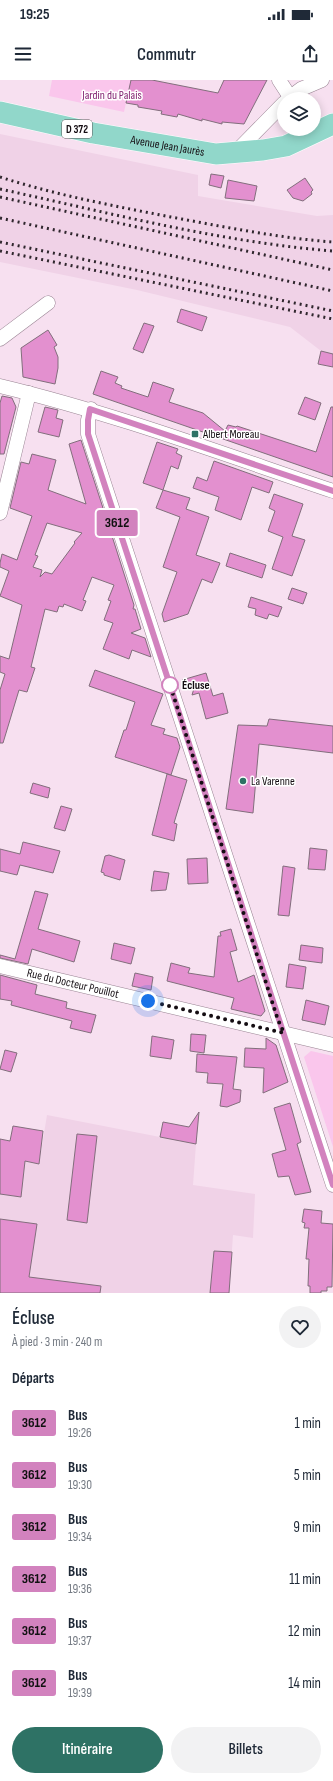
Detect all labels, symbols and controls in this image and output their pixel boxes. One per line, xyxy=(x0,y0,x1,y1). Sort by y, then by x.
text: 19:25 xyxy=(20,5,50,24)
icon: menu xyxy=(12,43,34,65)
icon: share xyxy=(299,43,321,65)
text: Commutr xyxy=(137,44,196,65)
park label: Jardin du Palais xyxy=(81,88,142,103)
map controls xyxy=(277,92,321,136)
button: layers xyxy=(277,92,321,136)
road number: D 372 xyxy=(62,120,92,138)
street label: Avenue Jean Jaurès xyxy=(128,132,206,159)
place label: Albert Moreau xyxy=(202,427,259,442)
marker: Albert Moreau xyxy=(190,429,200,439)
line badge: 3612 xyxy=(89,510,145,536)
text: 3612 xyxy=(105,514,129,531)
marker: Écluse xyxy=(161,676,179,694)
place label: Écluse xyxy=(182,678,210,693)
place label: La Varenne xyxy=(251,774,295,789)
marker: La Varenne xyxy=(238,776,248,786)
street label: Rue du Docteur Pouillot xyxy=(25,965,121,1002)
your location xyxy=(138,991,158,1011)
button: heart xyxy=(279,1306,321,1348)
text: Écluse xyxy=(12,1307,55,1330)
text: À pied · 3 min · 240 m xyxy=(12,1334,102,1350)
text: Départs xyxy=(12,1369,54,1388)
text: Bus xyxy=(68,1406,87,1425)
text: 3612 xyxy=(22,1414,46,1431)
text: 1 min xyxy=(295,1414,321,1433)
text: 19:26 xyxy=(68,1425,92,1441)
text: Bus xyxy=(68,1458,87,1477)
text: 3612 xyxy=(22,1466,46,1483)
text: 5 min xyxy=(294,1466,321,1485)
text: 19:30 xyxy=(68,1477,92,1493)
text: Bus xyxy=(68,1510,87,1529)
text: 3612 xyxy=(22,1518,46,1535)
text: 9 min xyxy=(293,1518,321,1537)
text: 19:34 xyxy=(68,1529,92,1545)
text: Bus xyxy=(68,1562,87,1581)
text: 3612 xyxy=(22,1570,46,1587)
text: 11 min xyxy=(289,1570,321,1589)
text: 19:36 xyxy=(68,1581,92,1597)
text: Bus xyxy=(68,1614,87,1633)
text: 3612 xyxy=(22,1622,46,1639)
text: 12 min xyxy=(288,1622,321,1641)
text: 19:37 xyxy=(68,1633,91,1649)
text: Bus xyxy=(68,1666,87,1685)
text: 3612 xyxy=(22,1674,46,1691)
text: 14 min xyxy=(288,1674,321,1693)
text: 19:39 xyxy=(68,1685,92,1701)
button: Itinéraire xyxy=(12,1727,163,1773)
button: Billets xyxy=(171,1727,321,1773)

